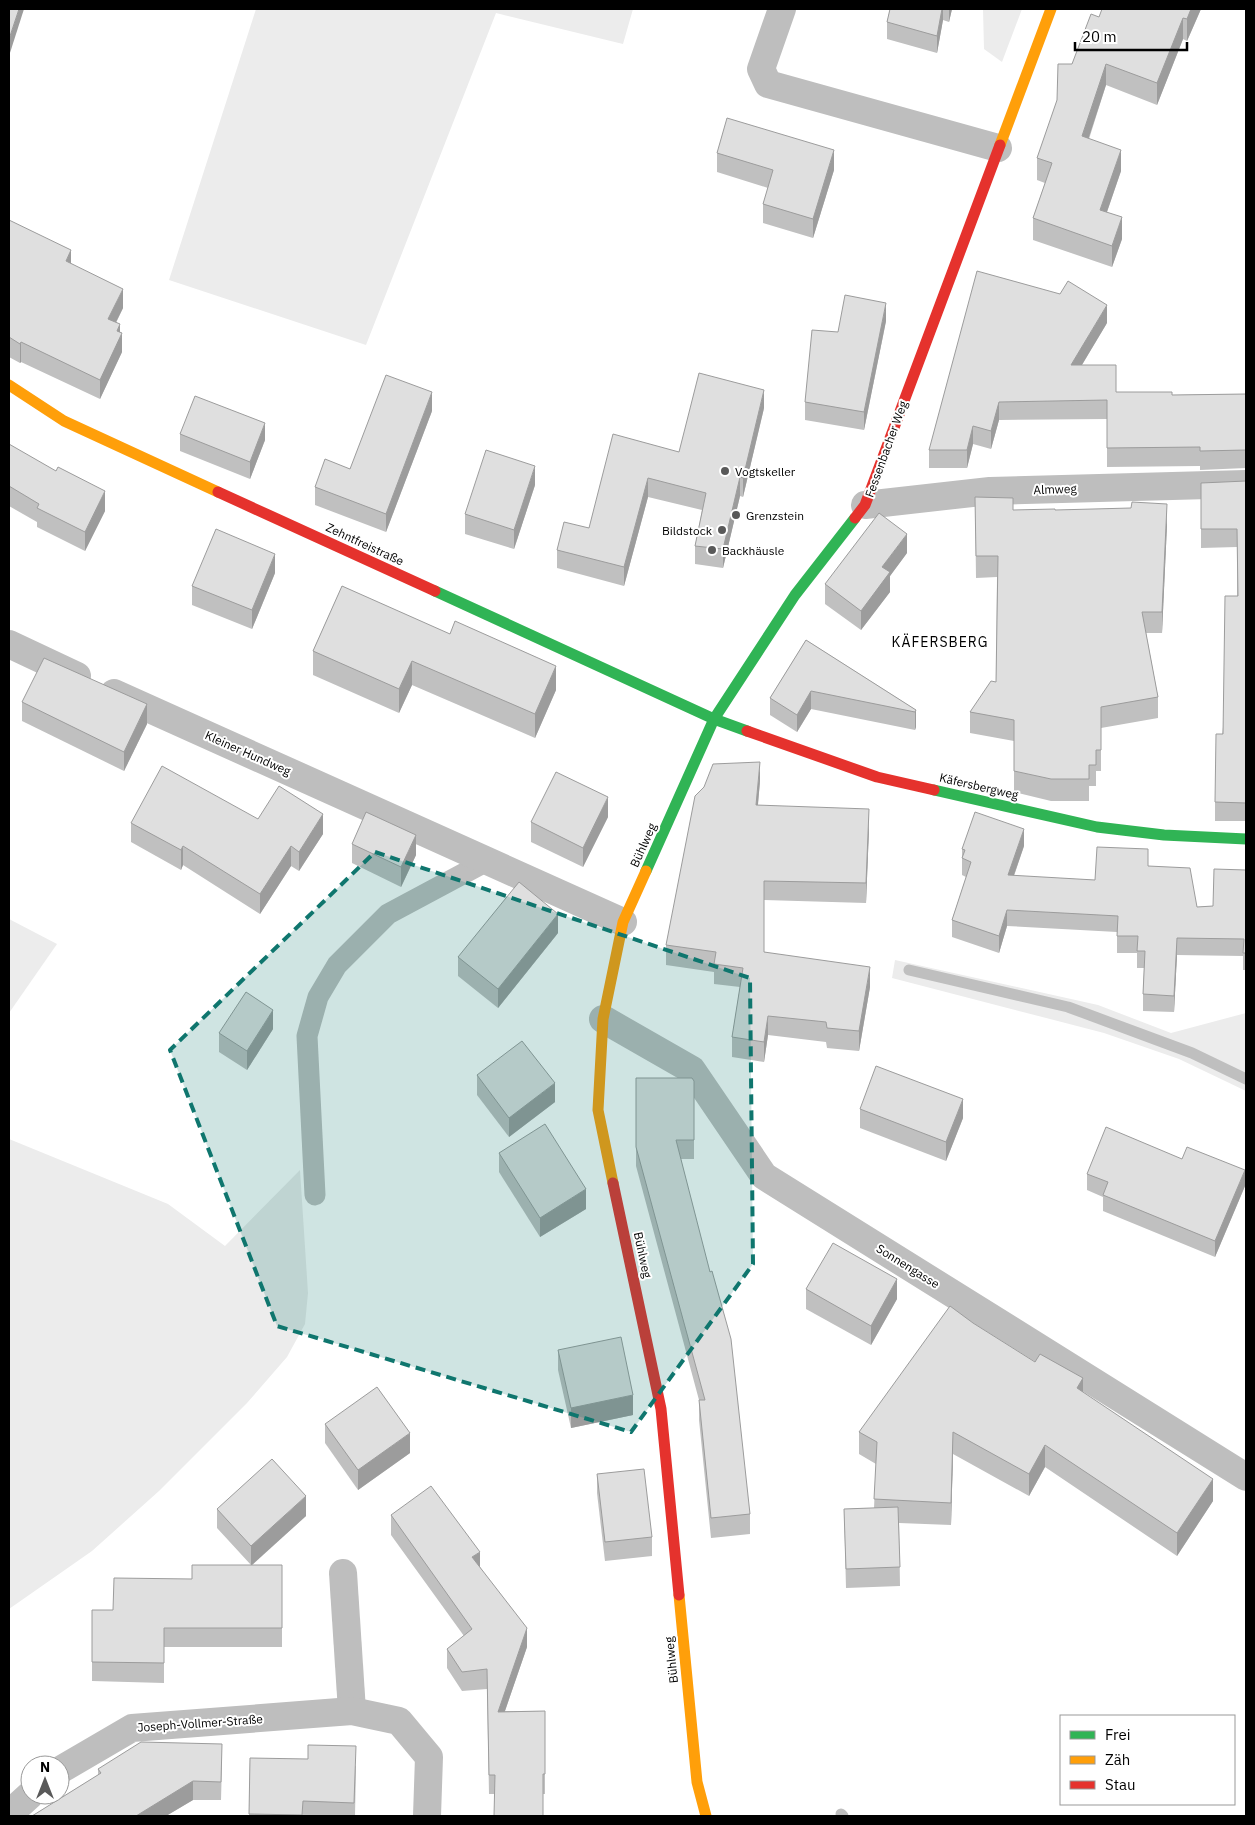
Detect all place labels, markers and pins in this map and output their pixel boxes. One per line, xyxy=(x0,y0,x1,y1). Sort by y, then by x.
place label: Vogtskeller xyxy=(735,464,796,479)
marker: Vogtskeller xyxy=(719,465,731,477)
place label: Grenzstein xyxy=(746,508,804,523)
marker: Grenzstein xyxy=(730,509,742,521)
place label: Bildstock xyxy=(662,523,713,538)
marker: Bildstock xyxy=(716,524,728,536)
place label: Backhäusle xyxy=(722,543,785,558)
marker: Backhäusle xyxy=(706,544,718,556)

